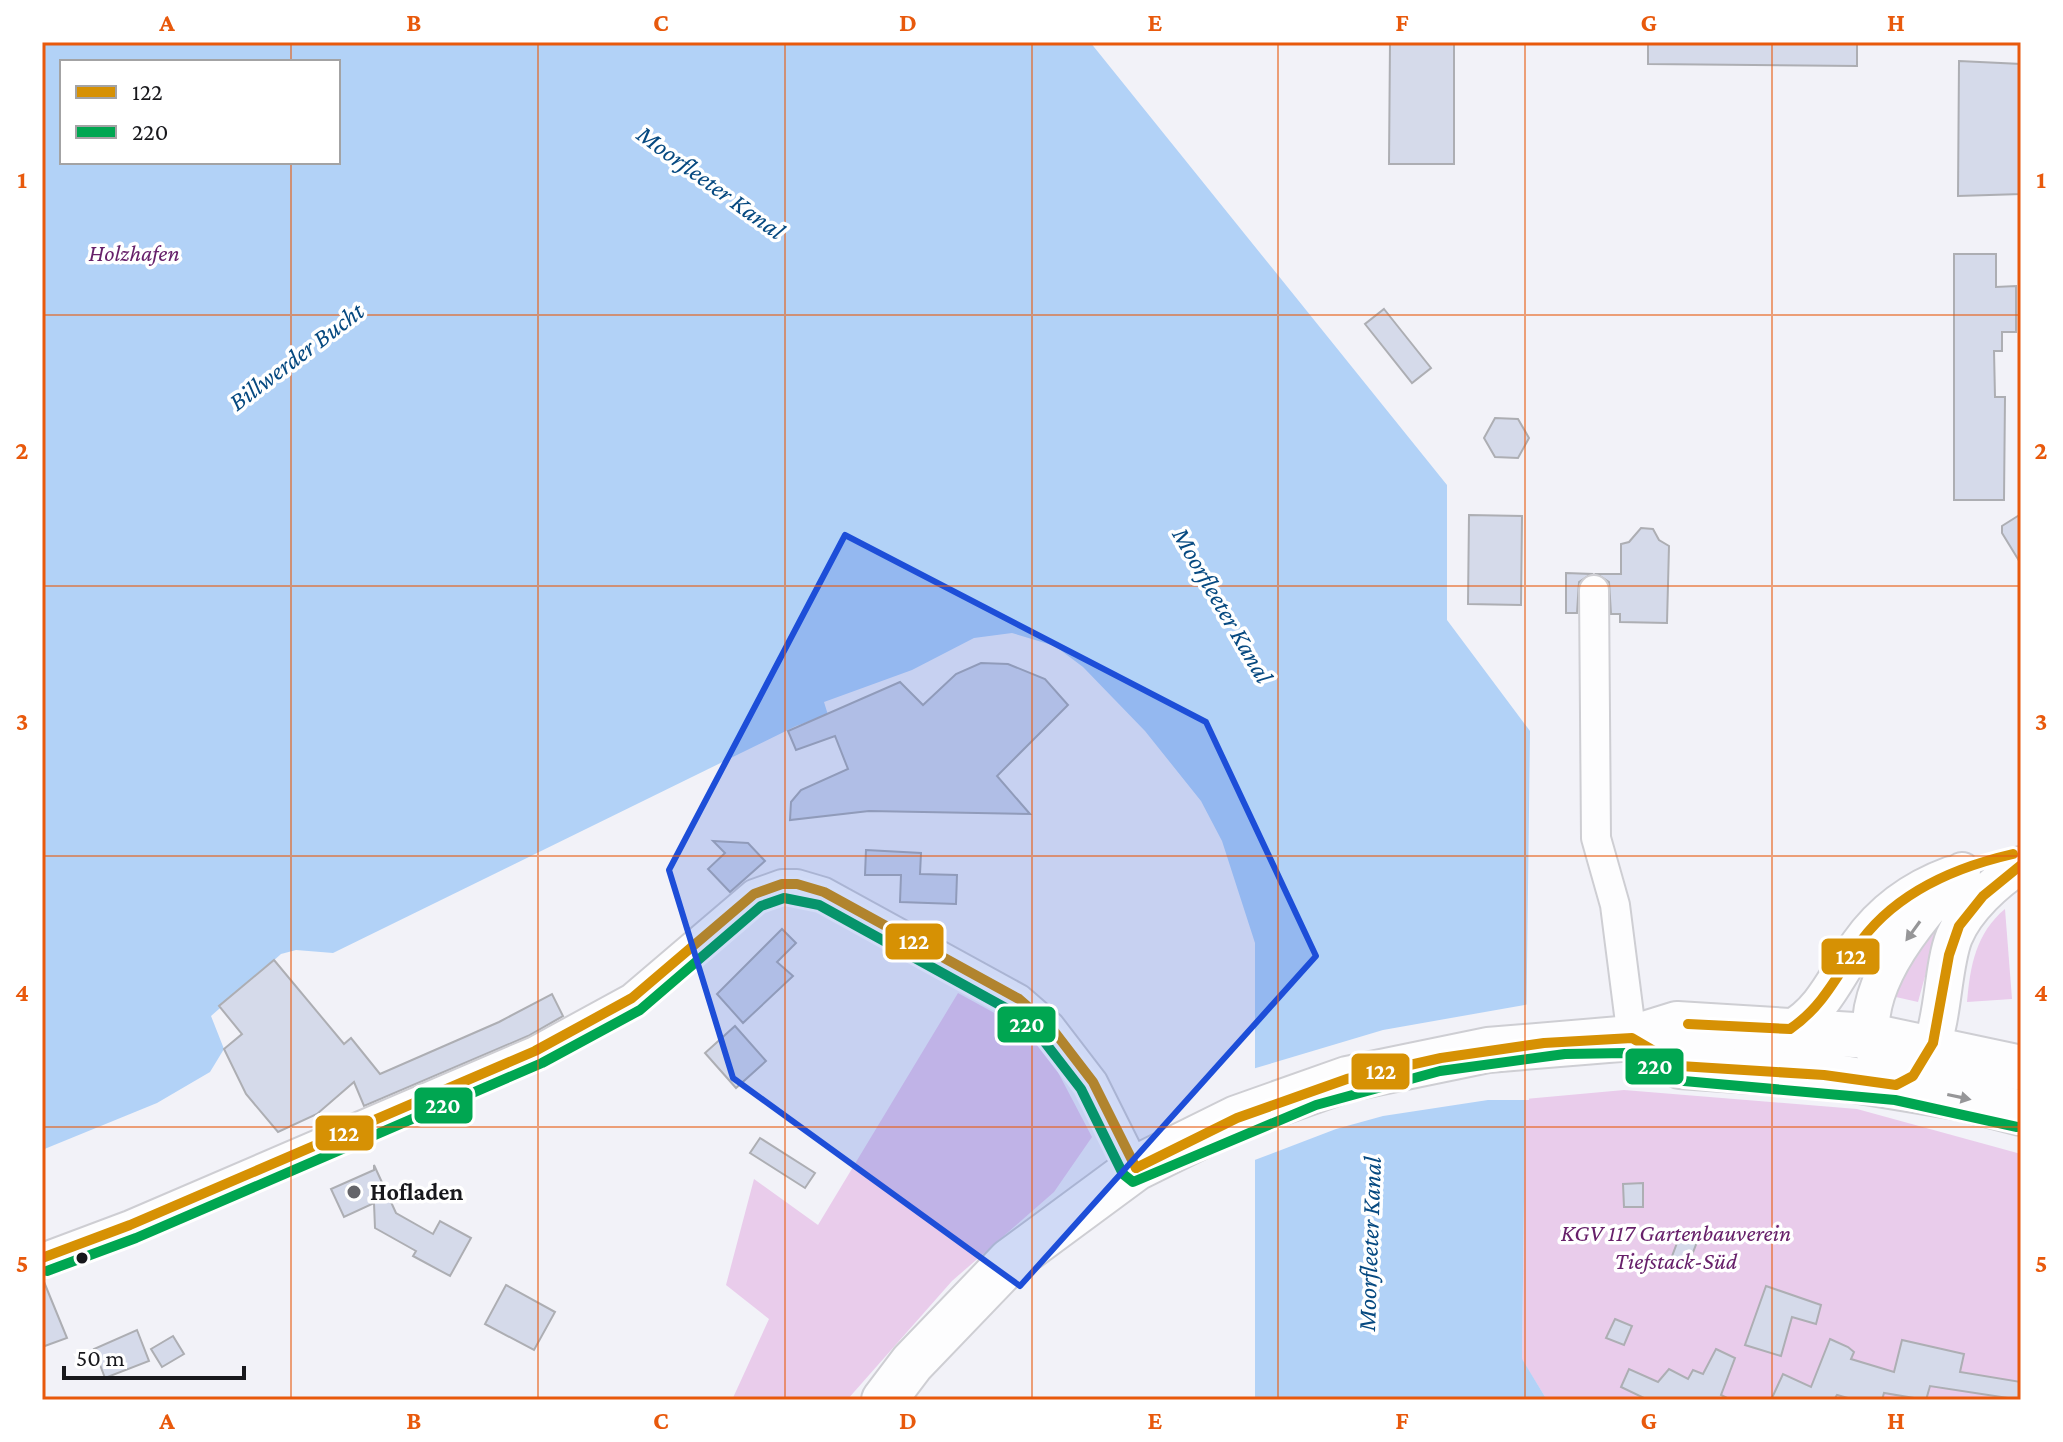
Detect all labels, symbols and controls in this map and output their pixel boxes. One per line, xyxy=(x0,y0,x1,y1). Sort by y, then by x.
text: A xyxy=(158,8,175,37)
text: B xyxy=(406,8,422,37)
text: C xyxy=(653,8,669,37)
text: D xyxy=(899,8,917,37)
text: E xyxy=(1148,8,1163,37)
text: F xyxy=(1395,8,1409,37)
text: G xyxy=(1641,8,1657,37)
text: H xyxy=(1887,8,1905,37)
legend xyxy=(60,60,340,164)
text: 122 xyxy=(132,78,163,105)
text: 220 xyxy=(132,118,168,145)
water label: Moorfleeter Kanal xyxy=(631,119,791,246)
text: 1 xyxy=(17,165,27,194)
text: 1 xyxy=(2036,165,2046,194)
park label: Holzhafen xyxy=(88,239,180,266)
water label: Billwerder Bucht xyxy=(223,296,370,417)
text: 2 xyxy=(15,436,29,465)
text: 2 xyxy=(2034,436,2048,465)
water label: Moorfleeter Kanal xyxy=(1166,521,1279,689)
text: 3 xyxy=(16,707,28,736)
text: 3 xyxy=(2035,707,2047,736)
one-way arrow xyxy=(1905,920,1921,941)
line badge: 122 xyxy=(884,922,945,961)
text: 122 xyxy=(899,929,929,954)
line badge: 122 xyxy=(1820,937,1881,976)
text: 122 xyxy=(1836,944,1866,969)
text: 4 xyxy=(15,978,29,1007)
text: 4 xyxy=(2034,978,2048,1007)
line badge: 220 xyxy=(996,1005,1057,1044)
text: 220 xyxy=(1009,1012,1045,1037)
line badge: 220 xyxy=(1624,1047,1685,1086)
line badge: 122 xyxy=(1350,1052,1411,1091)
text: 220 xyxy=(1637,1054,1673,1079)
text: 122 xyxy=(1366,1059,1396,1084)
line badge: 220 xyxy=(413,1086,474,1125)
one-way arrow xyxy=(1947,1091,1972,1104)
text: 220 xyxy=(425,1093,461,1118)
line badge: 122 xyxy=(314,1114,375,1152)
text: 122 xyxy=(329,1121,359,1146)
water label: Moorfleeter Kanal xyxy=(1352,1155,1387,1333)
place label: Hofladen xyxy=(370,1178,464,1205)
marker: Hofladen xyxy=(345,1183,363,1201)
park label: KGV 117 Gartenbauverein Tiefstack-Süd xyxy=(1561,1219,1791,1274)
text: 5 xyxy=(16,1249,28,1278)
text: 5 xyxy=(2035,1249,2047,1278)
unlabelled marker xyxy=(74,1250,90,1266)
scale bar xyxy=(64,1330,244,1380)
text: 50 m xyxy=(76,1344,125,1371)
text: A xyxy=(158,1406,175,1435)
text: B xyxy=(406,1406,422,1435)
text: C xyxy=(653,1406,669,1435)
text: D xyxy=(899,1406,917,1435)
text: E xyxy=(1148,1406,1163,1435)
text: F xyxy=(1395,1406,1409,1435)
text: G xyxy=(1641,1406,1657,1435)
text: H xyxy=(1887,1406,1905,1435)

